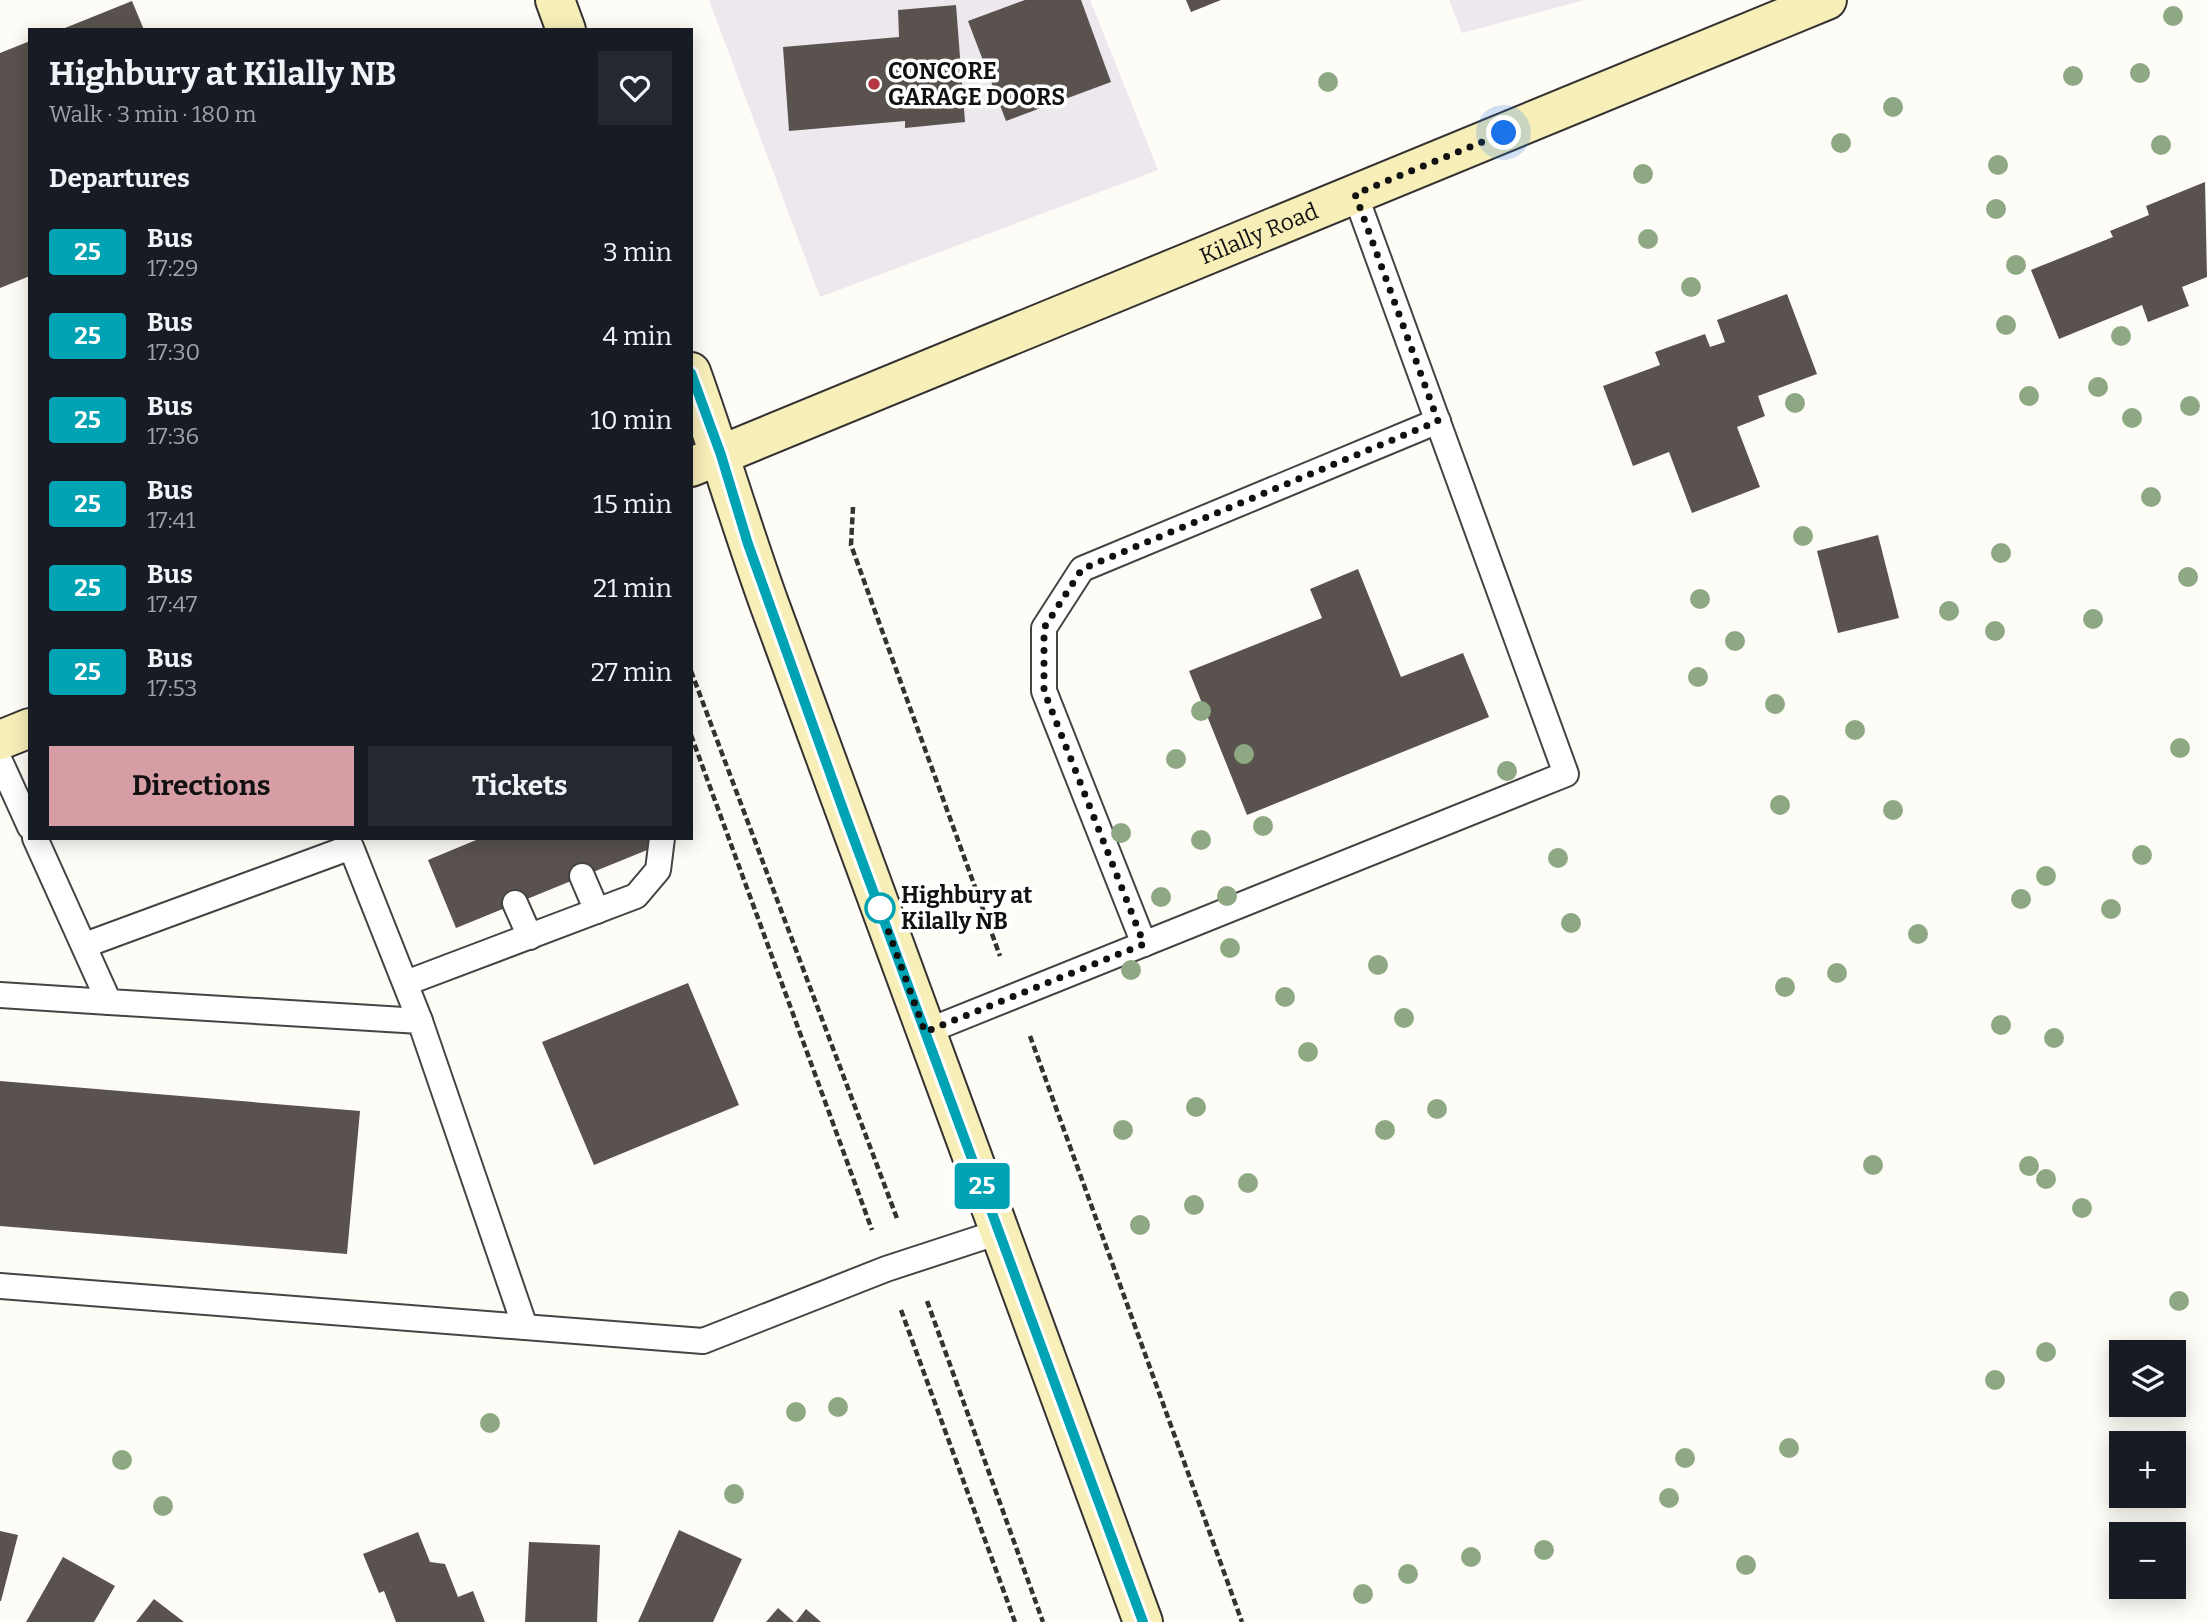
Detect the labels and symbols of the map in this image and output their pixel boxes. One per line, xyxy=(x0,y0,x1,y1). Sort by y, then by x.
place label: CONCORE GARAGE DOORS xyxy=(888,57,1065,111)
marker: CONCORE GARAGE DOORS xyxy=(866,76,882,92)
your location xyxy=(1486,115,1521,150)
street label: Kilally Road xyxy=(1196,197,1323,270)
place label: Highbury at Kilally NB xyxy=(901,881,1032,935)
marker: Highbury at Kilally NB xyxy=(865,893,895,923)
line badge: 25 xyxy=(950,1163,1014,1209)

